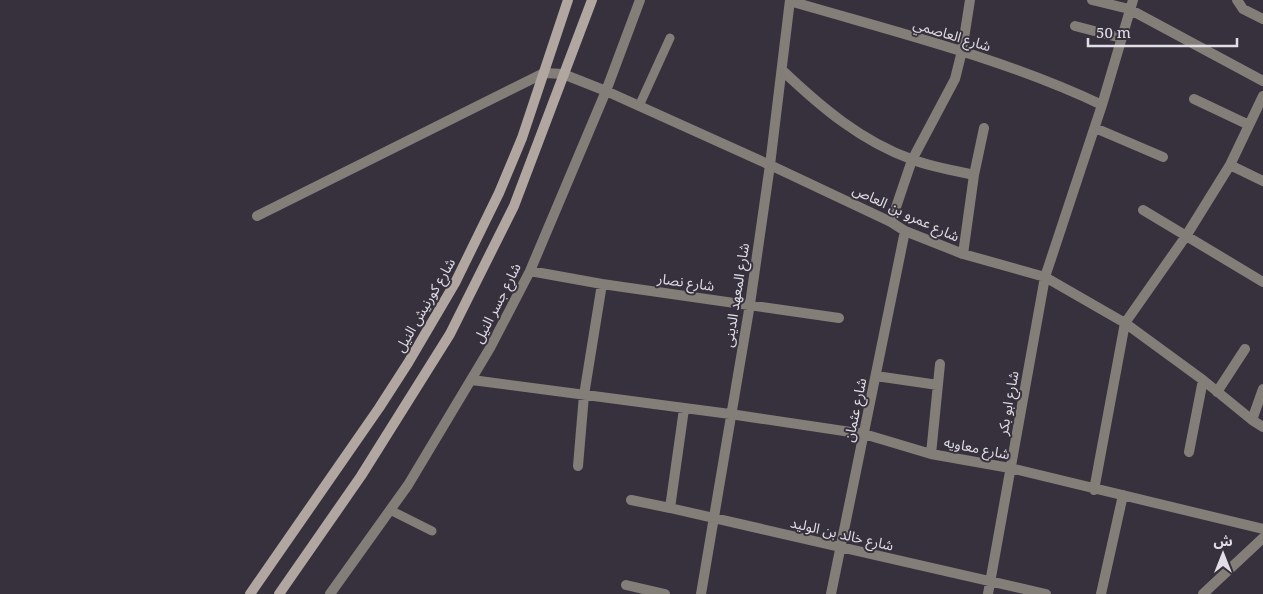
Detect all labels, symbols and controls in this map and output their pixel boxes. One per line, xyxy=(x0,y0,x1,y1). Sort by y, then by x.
street label: شارع العاصمي xyxy=(910,14,993,58)
scale bar xyxy=(1088,15,1237,47)
text: 50 m xyxy=(1096,22,1131,42)
street label: شارع عمرو بن العاص xyxy=(849,179,963,247)
street label: شارع المعهد الدينى xyxy=(718,241,755,349)
street label: شارع كورنيش النيل xyxy=(390,254,461,356)
street label: شارع جسر النيل xyxy=(468,259,527,347)
street label: شارع نصار xyxy=(655,268,716,297)
street label: شارع ابو بكر xyxy=(992,369,1024,438)
street label: شارع عثمان xyxy=(838,376,873,444)
street label: شارع معاويه xyxy=(942,432,1012,465)
street label: شارع خالد بن الوليد xyxy=(788,512,896,557)
north arrow xyxy=(1198,529,1248,579)
text: ش xyxy=(1213,531,1233,550)

